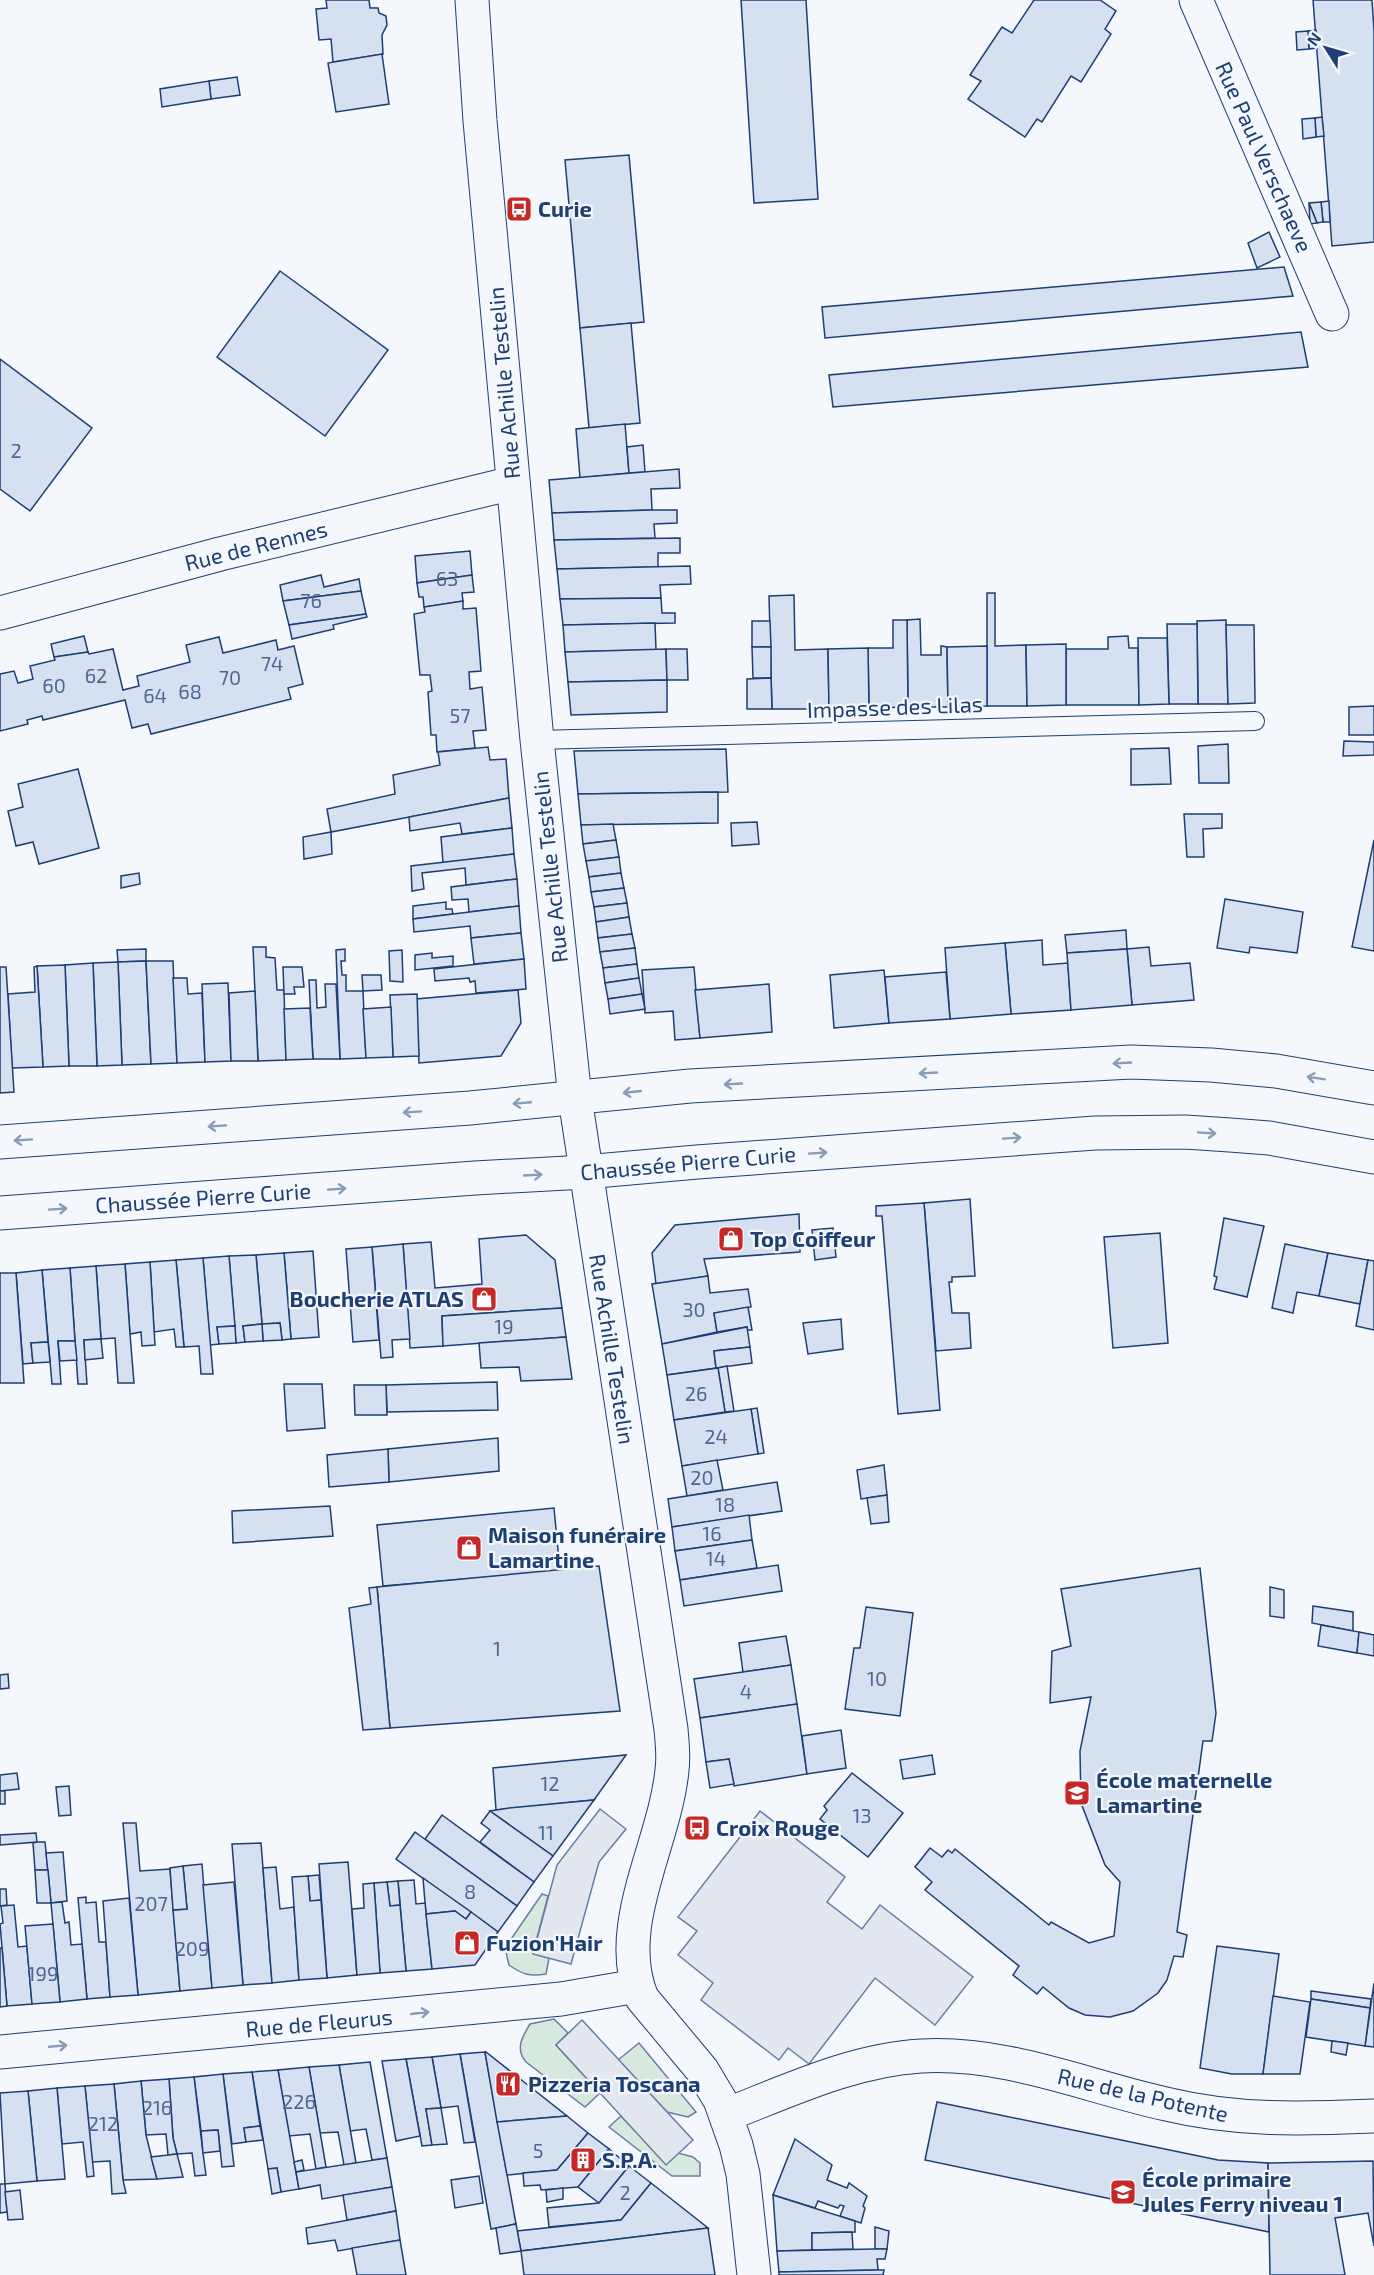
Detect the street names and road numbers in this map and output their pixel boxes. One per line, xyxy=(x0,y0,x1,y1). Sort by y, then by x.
street label: Rue Paul Verschaeve xyxy=(1211,57,1319,256)
street label: Rue Achille Testelin xyxy=(482,286,524,480)
street label: Rue de Rennes xyxy=(182,515,330,575)
street label: Impasse des Lilas xyxy=(807,690,983,722)
street label: Rue Achille Testelin xyxy=(526,770,572,964)
street label: Chaussée Pierre Curie xyxy=(579,1140,797,1184)
street label: Chaussée Pierre Curie xyxy=(94,1176,312,1218)
street label: Rue Achille Testelin xyxy=(585,1252,641,1446)
street label: Rue de Fleurus xyxy=(244,2003,393,2041)
street label: Rue de la Potente xyxy=(1055,2062,1231,2126)

